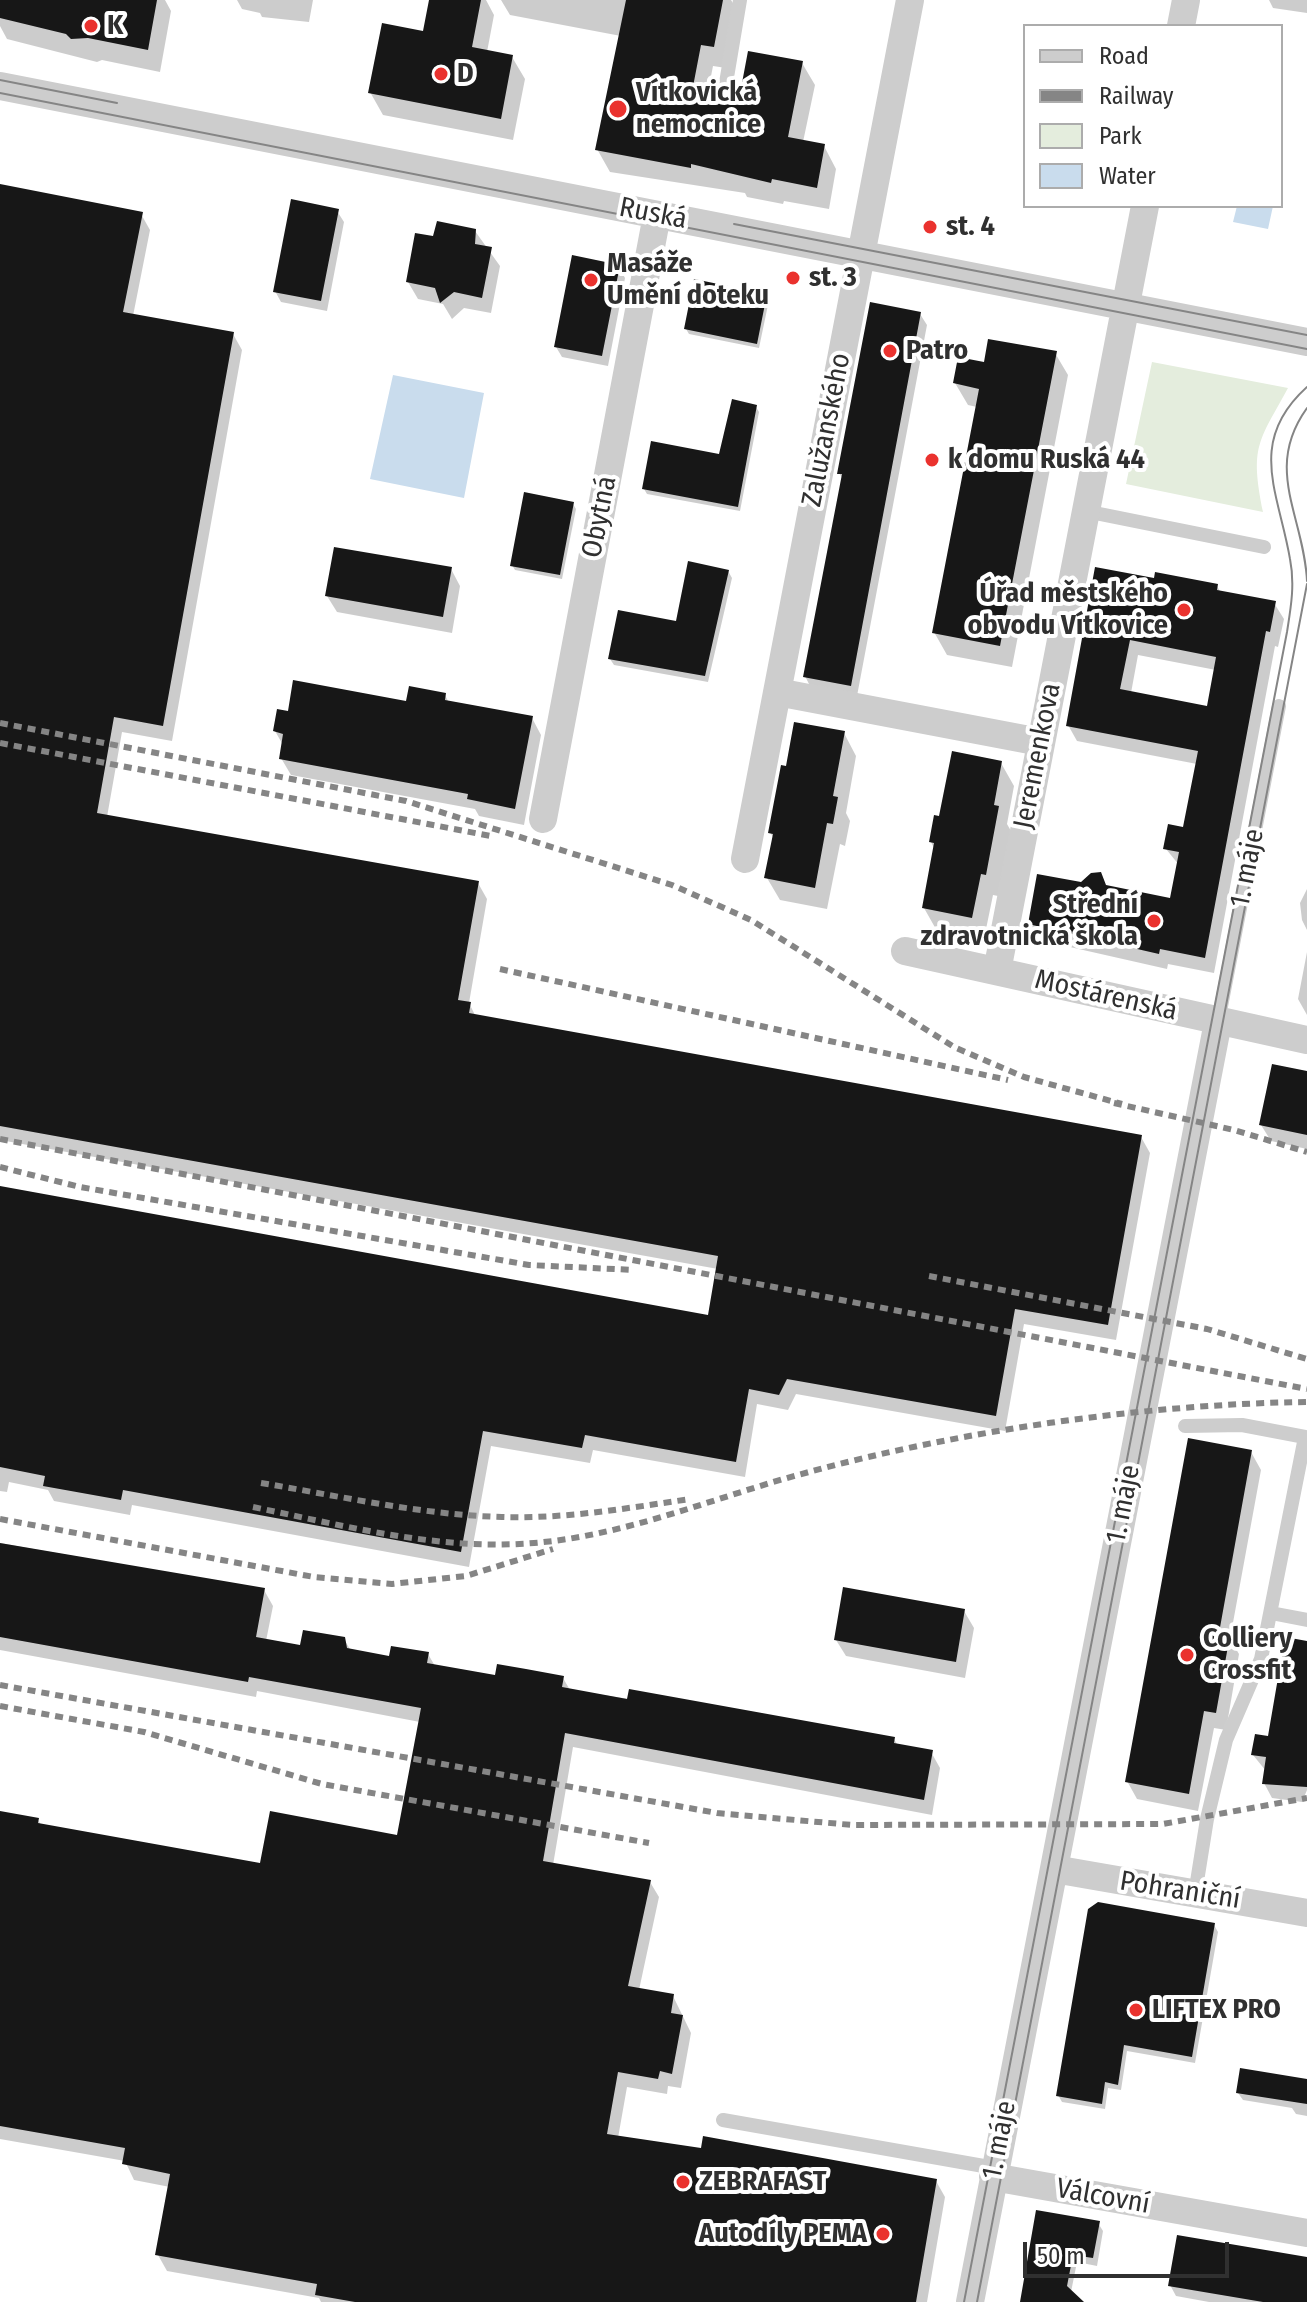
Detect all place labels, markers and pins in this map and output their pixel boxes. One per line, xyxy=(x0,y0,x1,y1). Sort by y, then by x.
place label: K xyxy=(107,9,123,43)
marker: K xyxy=(82,17,100,35)
place label: D xyxy=(457,57,474,91)
marker: D xyxy=(432,65,450,83)
place label: Vítkovická nemocnice xyxy=(636,76,761,142)
marker: Vítkovická nemocnice xyxy=(607,98,629,120)
place label: st. 4 xyxy=(946,210,995,244)
marker: st. 4 xyxy=(921,218,939,236)
place label: Masáže Umění doteku xyxy=(607,247,769,313)
place label: st. 3 xyxy=(809,261,857,295)
marker: st. 3 xyxy=(784,269,802,287)
marker: Masáže Umění doteku xyxy=(582,271,600,289)
place label: Patro xyxy=(906,334,968,368)
marker: Patro xyxy=(881,342,899,360)
place label: k domu Ruská 44 xyxy=(948,443,1145,477)
marker: k domu Ruská 44 xyxy=(923,451,941,469)
place label: Úřad městského obvodu Vítkovice xyxy=(968,577,1168,643)
marker: Úřad městského obvodu Vítkovice xyxy=(1175,601,1193,619)
place label: Střední zdravotnická škola xyxy=(920,888,1138,954)
marker: Střední zdravotnická škola xyxy=(1145,912,1163,930)
place label: Colliery Crossfit xyxy=(1203,1622,1292,1688)
marker: Colliery Crossfit xyxy=(1178,1646,1196,1664)
place label: LIFTEX PRO xyxy=(1152,1993,1281,2027)
marker: LIFTEX PRO xyxy=(1127,2001,1145,2019)
place label: ZEBRAFAST xyxy=(699,2165,826,2199)
marker: ZEBRAFAST xyxy=(674,2173,692,2191)
place label: Autodíly PEMA xyxy=(699,2217,867,2251)
marker: Autodíly PEMA xyxy=(874,2225,892,2243)

